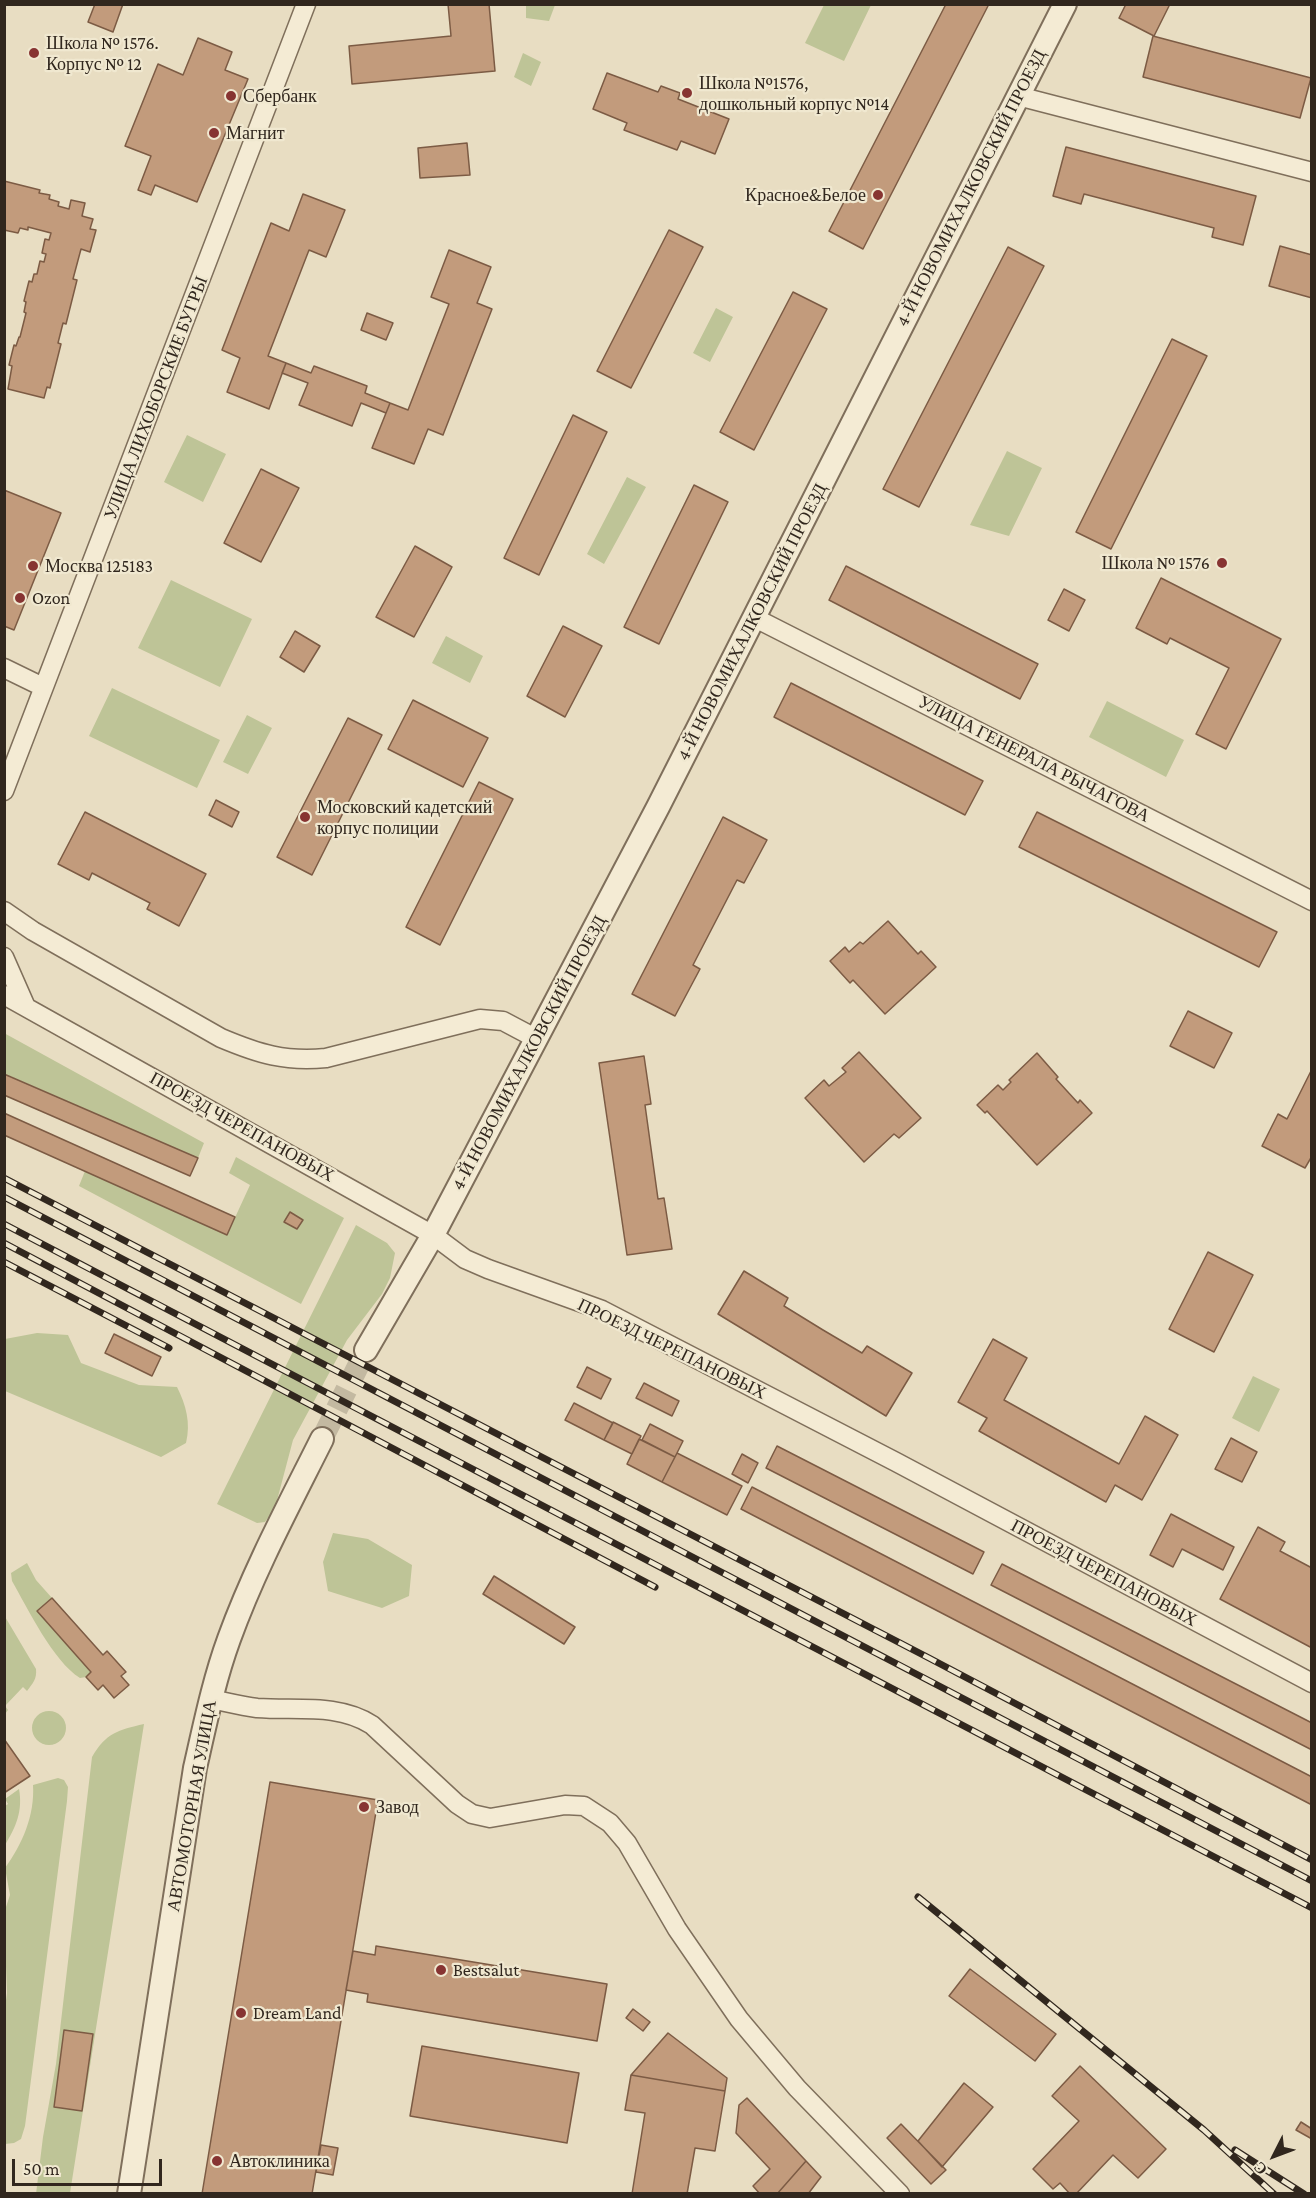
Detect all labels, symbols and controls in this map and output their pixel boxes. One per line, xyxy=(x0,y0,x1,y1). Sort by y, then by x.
place label: Школа № 1576. Корпус № 12 xyxy=(46,32,158,74)
marker: Школа № 1576. Корпус № 12 xyxy=(27,46,41,60)
street label: 4-Й НОВОМИХАЛКОВСКИЙ ПРОЕЗД xyxy=(891,46,1051,330)
place label: Школа №1576, дошкольный корпус №14 xyxy=(699,72,889,115)
place label: Сбербанк xyxy=(243,85,317,107)
marker: Школа №1576, дошкольный корпус №14 xyxy=(680,86,694,100)
marker: Сбербанк xyxy=(224,89,238,103)
place label: Магнит xyxy=(226,122,285,144)
marker: Магнит xyxy=(207,126,221,140)
place label: Красное&Белое xyxy=(745,184,866,206)
marker: Красное&Белое xyxy=(871,188,885,202)
street label: УЛИЦА ЛИХОБОРСКИЕ БУГРЫ xyxy=(100,273,212,523)
street label: 4-Й НОВОМИХАЛКОВСКИЙ ПРОЕЗД xyxy=(672,480,832,764)
place label: Школа № 1576 xyxy=(1101,552,1210,574)
place label: Москва 125183 xyxy=(45,555,153,577)
marker: Школа № 1576 xyxy=(1215,556,1229,570)
marker: Москва 125183 xyxy=(26,559,40,573)
place label: Ozon xyxy=(32,587,70,609)
marker: Ozon xyxy=(13,591,27,605)
street label: УЛИЦА ГЕНЕРАЛА РЫЧАГОВА xyxy=(915,691,1153,827)
place label: Московский кадетский корпус полиции xyxy=(317,796,492,838)
marker: Московский кадетский корпус полиции xyxy=(298,810,312,824)
street label: 4-Й НОВОМИХАЛКОВСКИЙ ПРОЕЗД xyxy=(447,912,611,1194)
street label: ПРОЕЗД ЧЕРЕПАНОВЫХ xyxy=(146,1067,338,1187)
street label: ПРОЕЗД ЧЕРЕПАНОВЫХ xyxy=(574,1294,770,1404)
street label: ПРОЕЗД ЧЕРЕПАНОВЫХ xyxy=(1007,1515,1201,1631)
street label: АВТОМОТОРНАЯ УЛИЦА xyxy=(163,1698,221,1914)
place label: Завод xyxy=(376,1796,419,1818)
marker: Завод xyxy=(357,1800,371,1814)
place label: Bestsalut xyxy=(453,1959,519,1981)
marker: Bestsalut xyxy=(434,1963,448,1977)
place label: Dream Land xyxy=(253,2002,342,2024)
marker: Dream Land xyxy=(234,2006,248,2020)
north arrow xyxy=(1244,2126,1304,2186)
scale bar xyxy=(15,2147,165,2185)
place label: Автоклиника xyxy=(229,2150,330,2172)
marker: Автоклиника xyxy=(210,2154,224,2168)
text: С xyxy=(1250,2158,1270,2178)
text: 50 m xyxy=(23,2159,60,2179)

